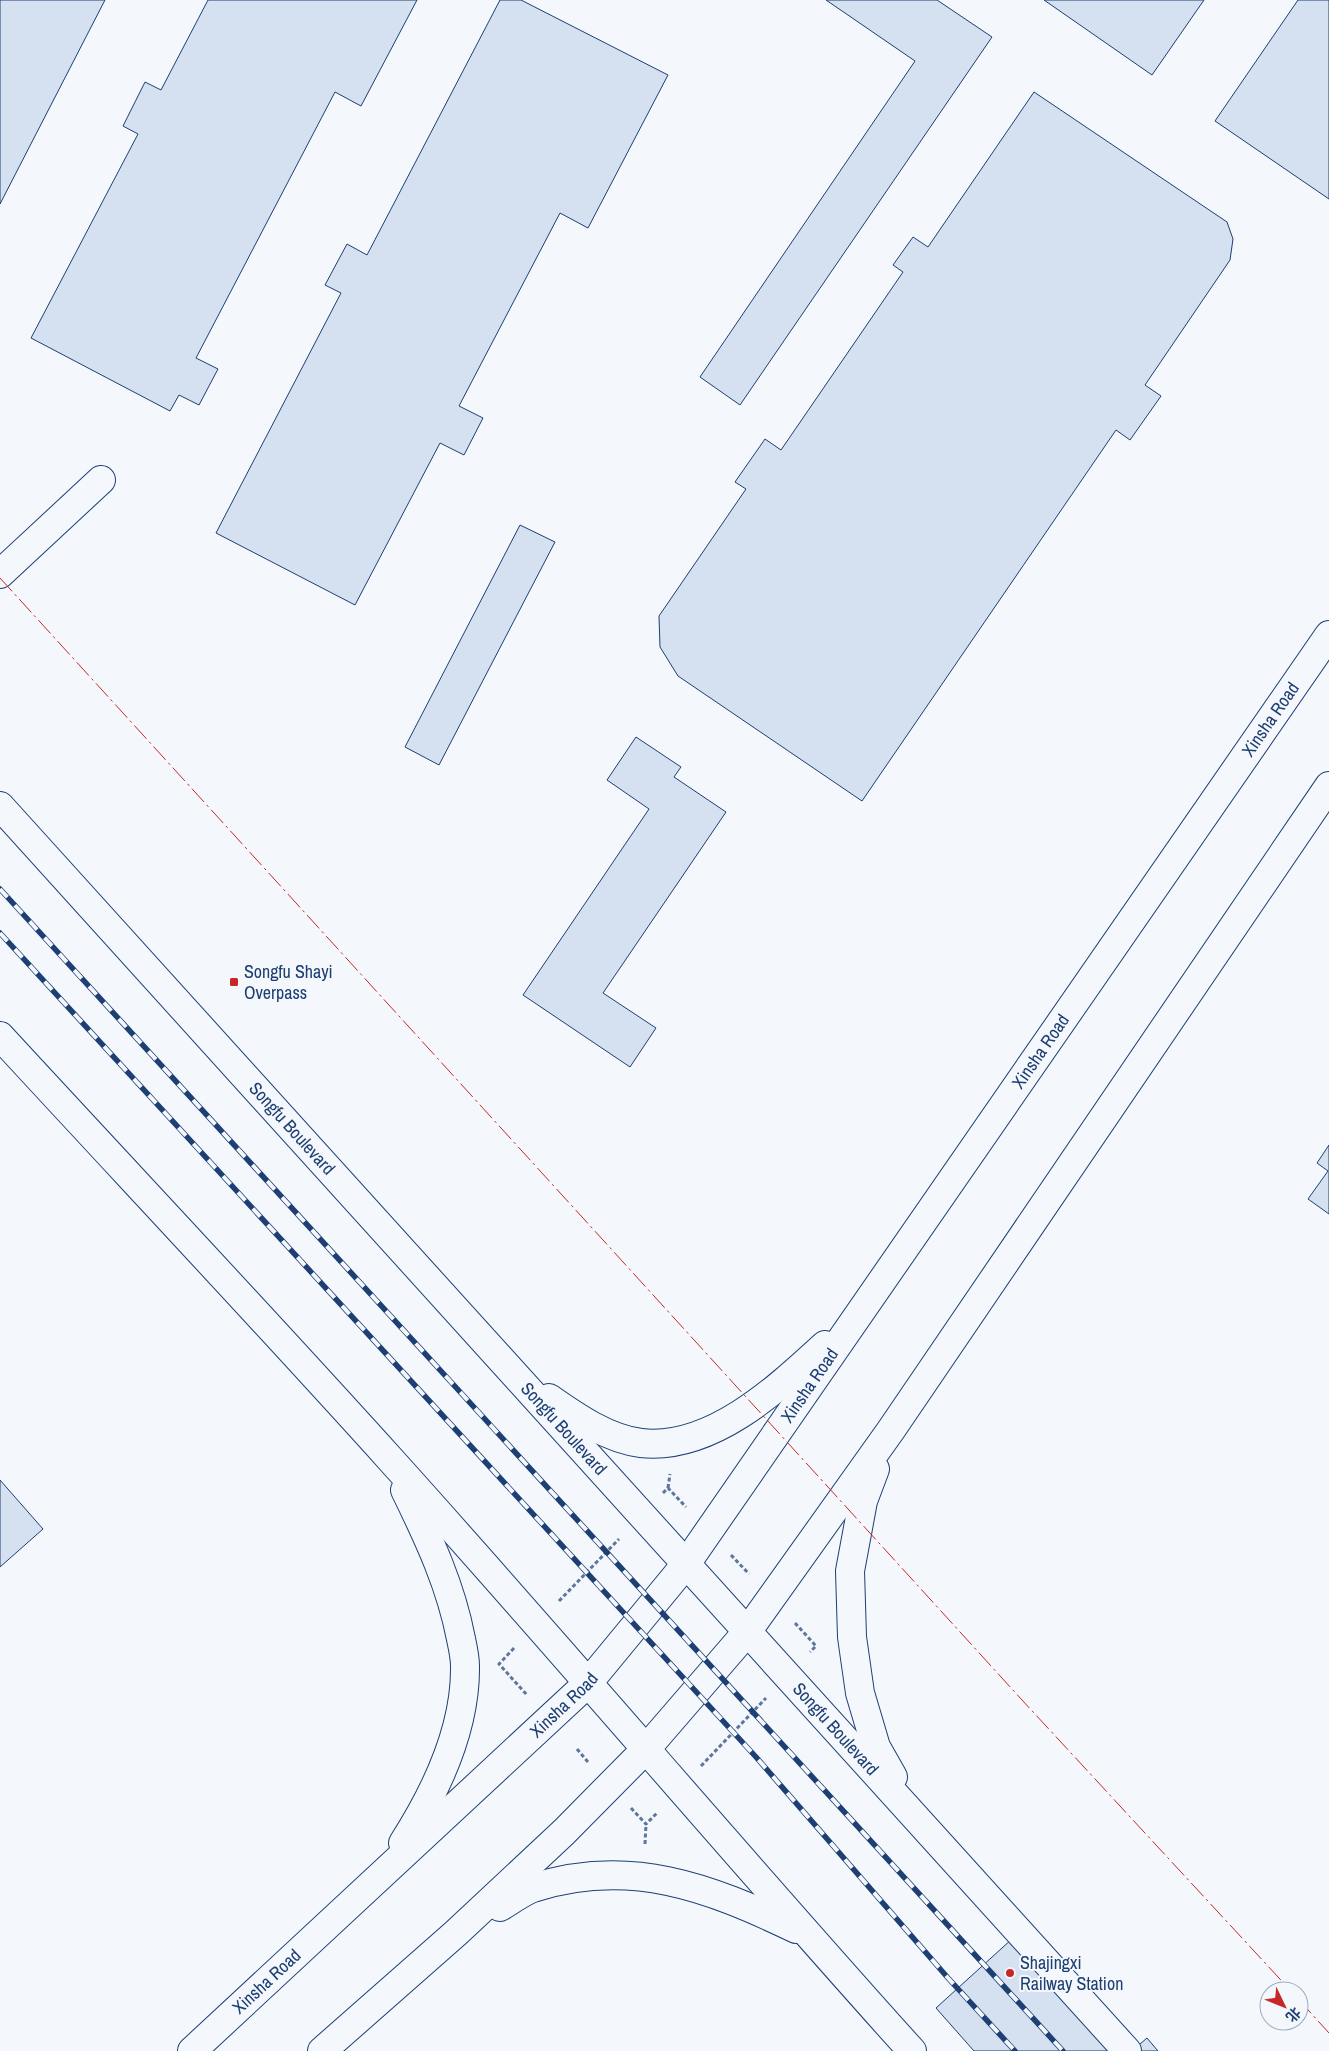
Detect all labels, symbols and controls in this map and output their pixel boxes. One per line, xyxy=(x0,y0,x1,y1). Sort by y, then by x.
street label: Xinsha Road xyxy=(1236,677,1305,761)
place label: Songfu Shayi Overpass xyxy=(244,959,333,1005)
marker: Songfu Shayi Overpass xyxy=(228,976,240,988)
street label: Xinsha Road xyxy=(1006,1009,1075,1093)
street label: Songfu Boulevard xyxy=(244,1076,341,1180)
street label: Xinsha Road xyxy=(775,1343,844,1427)
street label: Songfu Boulevard xyxy=(515,1376,613,1480)
street label: Xinsha Road xyxy=(524,1667,604,1743)
street label: Songfu Boulevard xyxy=(787,1677,885,1781)
street label: Xinsha Road xyxy=(227,1943,306,2019)
place label: Shajingxi Railway Station xyxy=(1020,1950,1123,1996)
marker: Shajingxi Railway Station xyxy=(1004,1967,1016,1979)
north arrow xyxy=(1259,1981,1309,2031)
text: 北 xyxy=(1282,2004,1305,2026)

